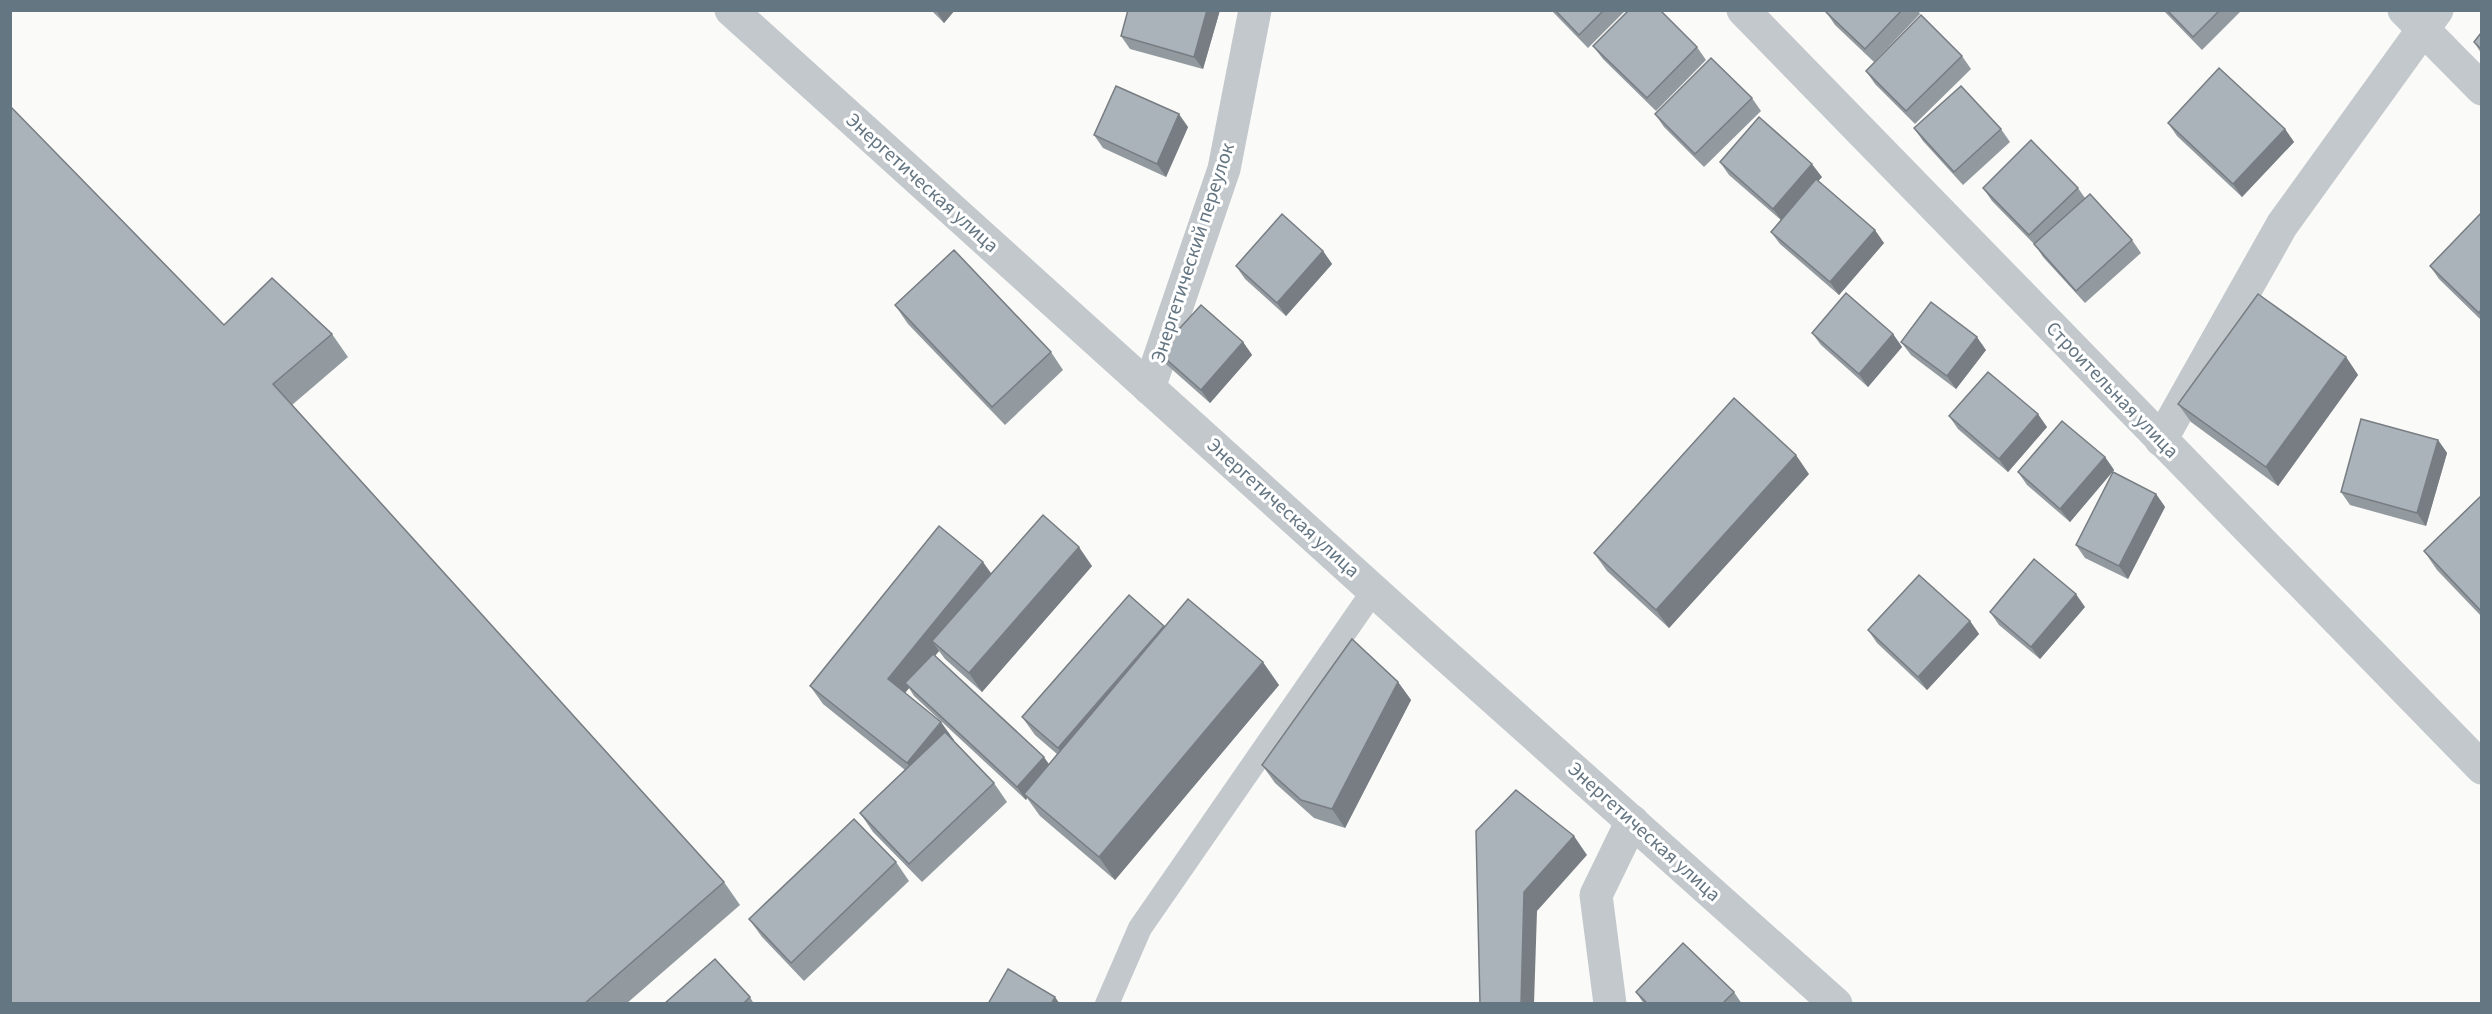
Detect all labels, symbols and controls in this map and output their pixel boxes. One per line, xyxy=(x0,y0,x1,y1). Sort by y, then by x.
street label: Энергетическая улица xyxy=(839,107,1005,259)
street label: Энергетический переулок xyxy=(1144,139,1242,367)
street label: Строительная улица xyxy=(2039,315,2185,465)
street label: Энергетическая улица xyxy=(1200,432,1366,584)
street label: Энергетическая улица xyxy=(1561,756,1727,908)

